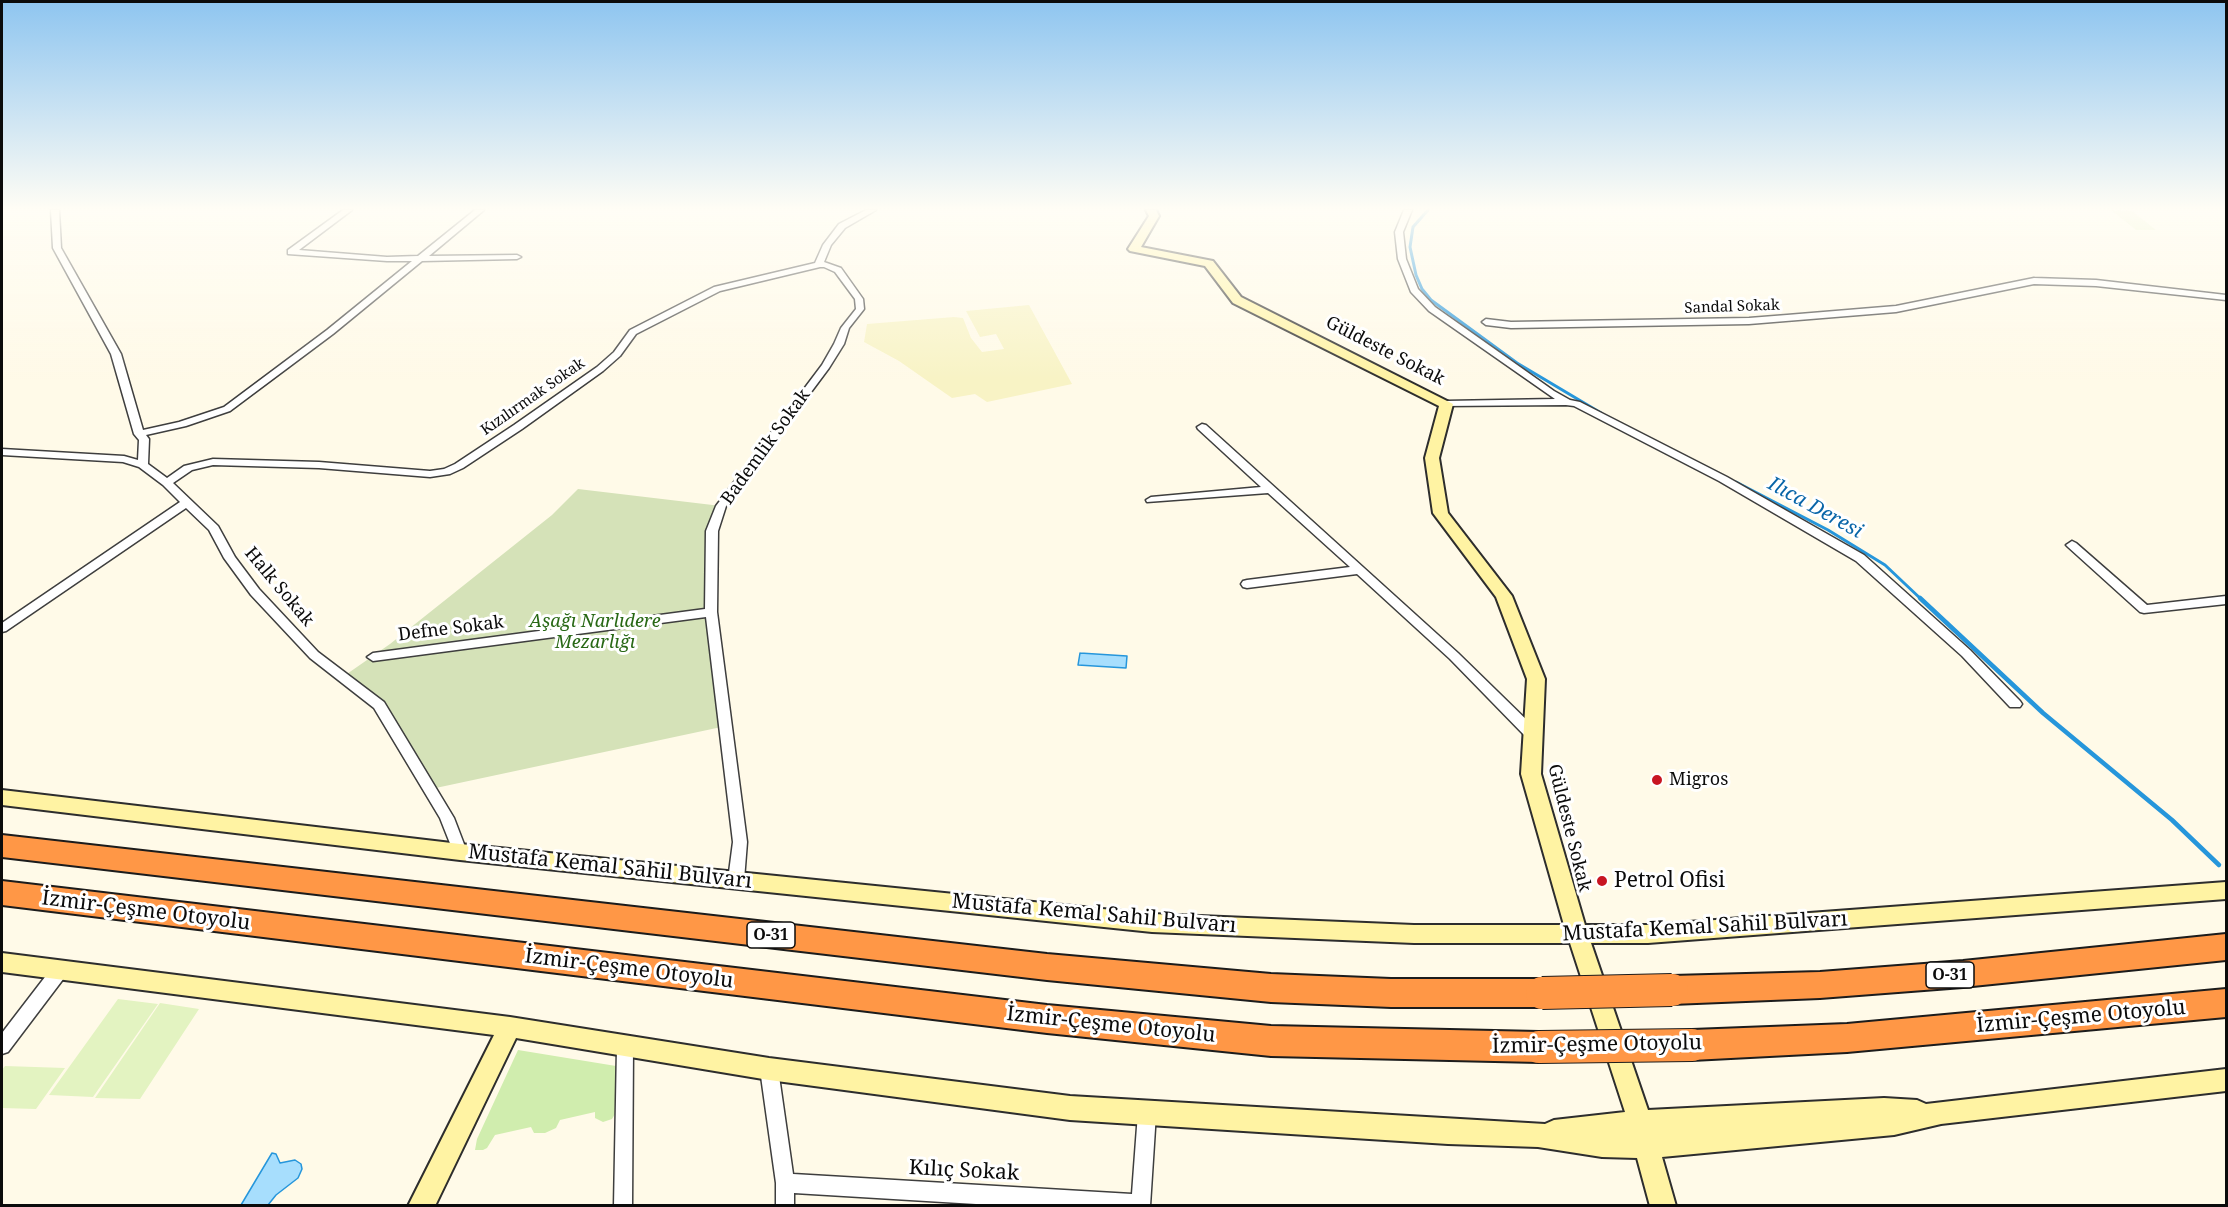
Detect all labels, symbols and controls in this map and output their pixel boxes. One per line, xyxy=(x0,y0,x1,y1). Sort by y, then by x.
street label: Sandal Sokak xyxy=(1684,296,1780,318)
street label: Güldeste Sokak xyxy=(1322,312,1448,390)
street label: Kızılırmak Sokak xyxy=(478,355,588,439)
street label: Bademlik Sokak xyxy=(717,385,815,509)
water label: Ilıca Deresi xyxy=(1763,472,1867,544)
street label: Halk Sokak xyxy=(240,543,318,631)
park label: Aşağı Narlıdere Mezarlığı xyxy=(529,611,661,654)
street label: Defne Sokak xyxy=(397,612,505,646)
street label: Güldeste Sokak xyxy=(1543,762,1595,894)
place label: Migros xyxy=(1669,769,1728,791)
marker: Migros xyxy=(1650,773,1664,787)
street label: Mustafa Kemal Sahil Bulvarı xyxy=(467,840,753,894)
place label: Petrol Ofisi xyxy=(1614,868,1725,894)
marker: Petrol Ofisi xyxy=(1595,874,1609,888)
street label: İzmir-Çeşme Otoyolu xyxy=(40,886,252,936)
street label: Mustafa Kemal Sahil Bulvarı xyxy=(951,889,1237,939)
street label: Mustafa Kemal Sahil Bulvarı xyxy=(1562,907,1848,947)
road number: O-31 xyxy=(747,922,795,948)
street label: İzmir-Çeşme Otoyolu xyxy=(523,944,735,994)
road number: O-31 xyxy=(1926,962,1974,988)
street label: İzmir-Çeşme Otoyolu xyxy=(1975,995,2187,1039)
street label: İzmir-Çeşme Otoyolu xyxy=(1005,1001,1217,1049)
street label: İzmir-Çeşme Otoyolu xyxy=(1492,1031,1702,1059)
street label: Kılıç Sokak xyxy=(908,1156,1020,1186)

